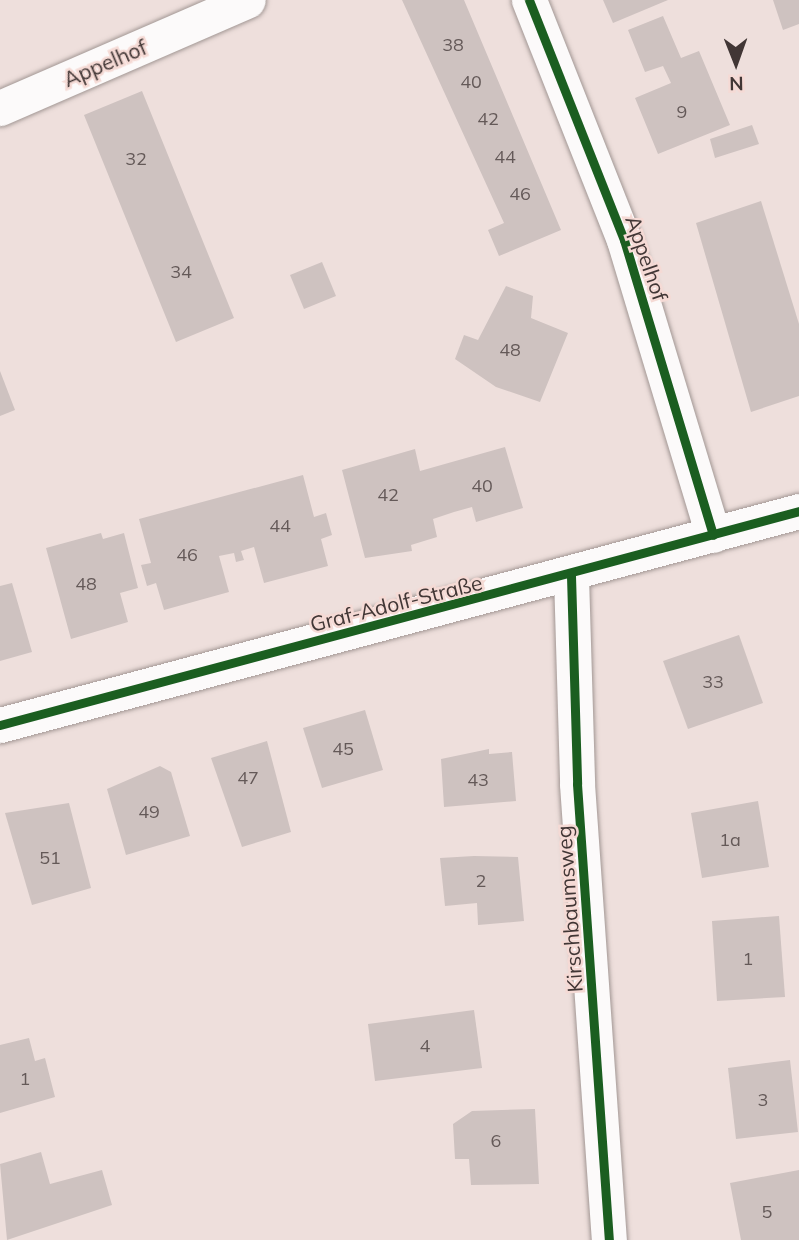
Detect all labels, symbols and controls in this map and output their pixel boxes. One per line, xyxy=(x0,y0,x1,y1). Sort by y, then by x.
north arrow xyxy=(701,28,771,98)
street label: Appelhof xyxy=(59,34,151,92)
house number: 38 xyxy=(442,34,464,56)
house number: 40 xyxy=(460,71,482,93)
text: N xyxy=(729,72,744,96)
house number: 9 xyxy=(677,101,687,123)
house number: 42 xyxy=(477,108,499,130)
house number: 44 xyxy=(494,146,516,168)
house number: 32 xyxy=(125,148,147,170)
house number: 46 xyxy=(509,183,531,205)
street label: Appelhof xyxy=(621,212,673,304)
house number: 34 xyxy=(170,261,192,283)
house number: 48 xyxy=(499,339,521,361)
house number: 40 xyxy=(471,475,493,497)
house number: 42 xyxy=(377,484,399,506)
house number: 44 xyxy=(269,515,291,537)
house number: 46 xyxy=(176,544,198,566)
street label: Graf-Adolf-Straße xyxy=(307,569,485,637)
house number: 48 xyxy=(75,573,97,595)
house number: 33 xyxy=(702,671,724,693)
house number: 45 xyxy=(332,738,354,760)
house number: 47 xyxy=(237,767,259,789)
house number: 43 xyxy=(467,769,489,791)
house number: 49 xyxy=(138,801,160,823)
street label: Kirschbaumsweg xyxy=(551,825,587,993)
house number: 1a xyxy=(719,829,741,851)
house number: 51 xyxy=(39,847,61,869)
house number: 2 xyxy=(476,870,486,892)
house number: 1 xyxy=(743,948,753,970)
house number: 4 xyxy=(420,1035,430,1057)
house number: 1 xyxy=(20,1068,30,1090)
house number: 3 xyxy=(758,1089,768,1111)
house number: 6 xyxy=(491,1130,501,1152)
house number: 5 xyxy=(762,1201,772,1223)

